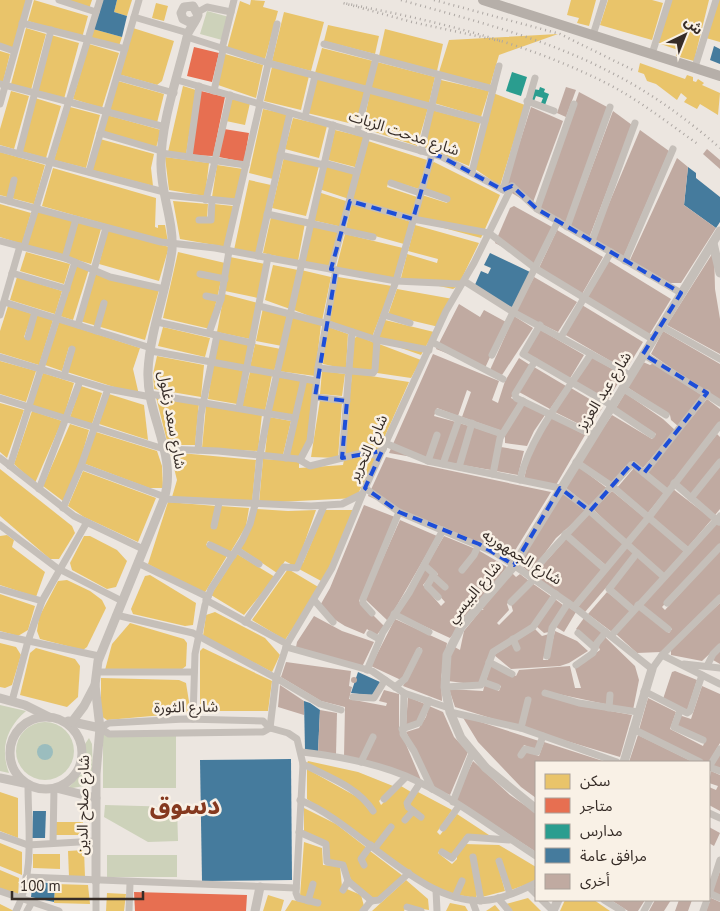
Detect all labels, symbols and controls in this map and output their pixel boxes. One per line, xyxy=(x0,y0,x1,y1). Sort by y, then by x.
north arrow xyxy=(660,10,710,60)
text: ش xyxy=(681,12,707,39)
street label: شارع مدحت الزيات xyxy=(346,106,462,162)
street label: شارع عبد العزيز xyxy=(571,348,638,436)
street label: شارع سعد زغلول xyxy=(152,369,191,471)
street label: شارع التحرير xyxy=(343,411,394,487)
street label: شارع الجمهوريه xyxy=(477,525,566,591)
street label: شارع البيسي xyxy=(442,557,508,629)
street label: شارع الثورة xyxy=(154,696,219,720)
street label: شارع صلاح الدين xyxy=(72,754,96,855)
legend xyxy=(535,761,710,901)
text: سكن xyxy=(580,771,611,790)
district label: دسوق xyxy=(150,789,220,821)
text: متاجر xyxy=(579,796,613,815)
text: مدارس xyxy=(580,821,623,840)
text: مرافق عامة xyxy=(580,846,647,866)
scale bar xyxy=(12,868,144,900)
text: أخرى xyxy=(580,871,610,890)
text: 100 m xyxy=(20,876,61,895)

